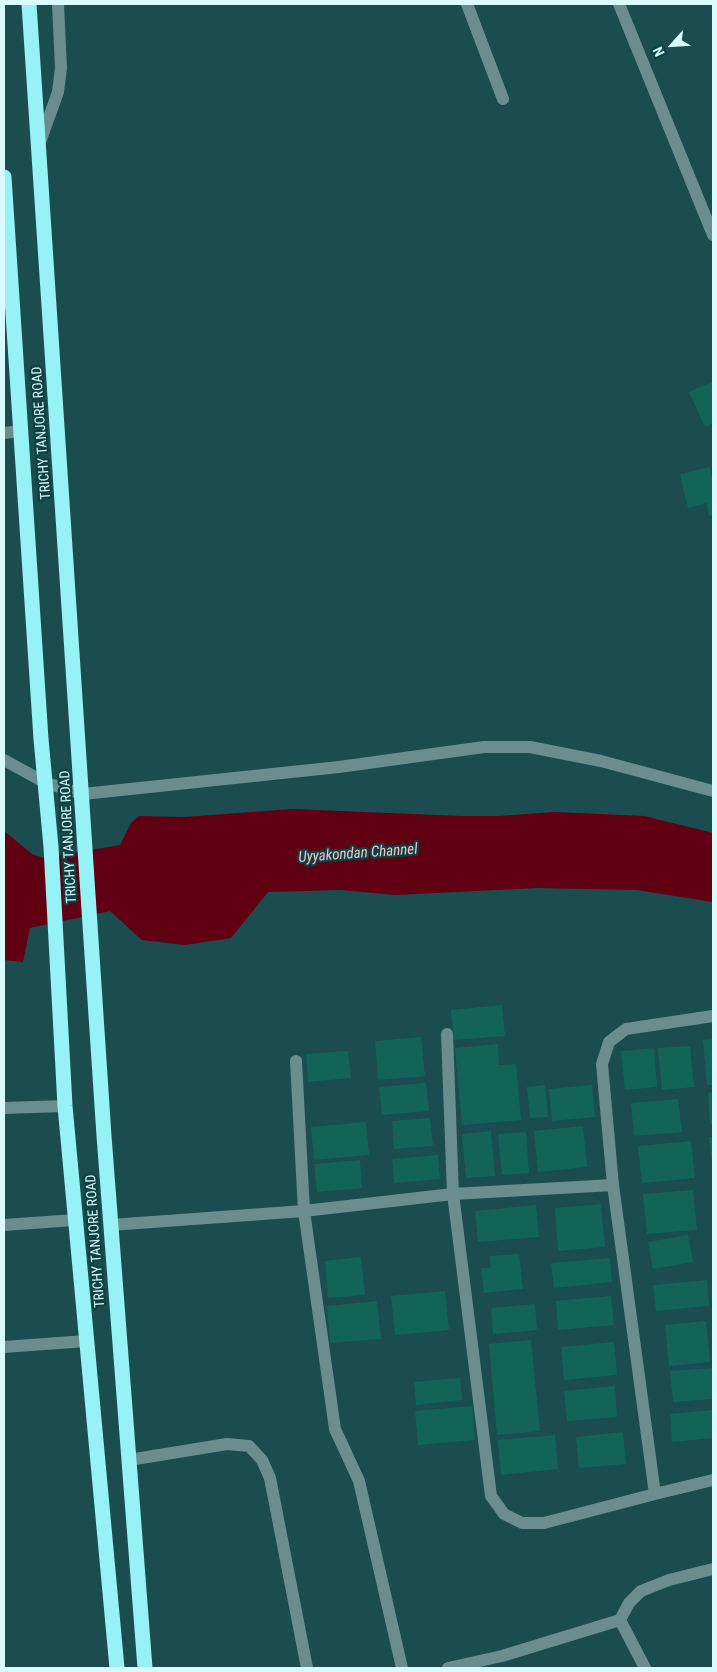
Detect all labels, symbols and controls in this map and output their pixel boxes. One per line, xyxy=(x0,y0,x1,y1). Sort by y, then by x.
north arrow xyxy=(647,20,697,70)
text: N xyxy=(649,44,668,59)
street label: TRICHY TANJORE ROAD xyxy=(29,366,55,500)
street label: TRICHY TANJORE ROAD xyxy=(57,770,81,904)
water label: Uyyakondan Channel xyxy=(298,841,418,867)
street label: TRICHY TANJORE ROAD xyxy=(83,1174,109,1308)

